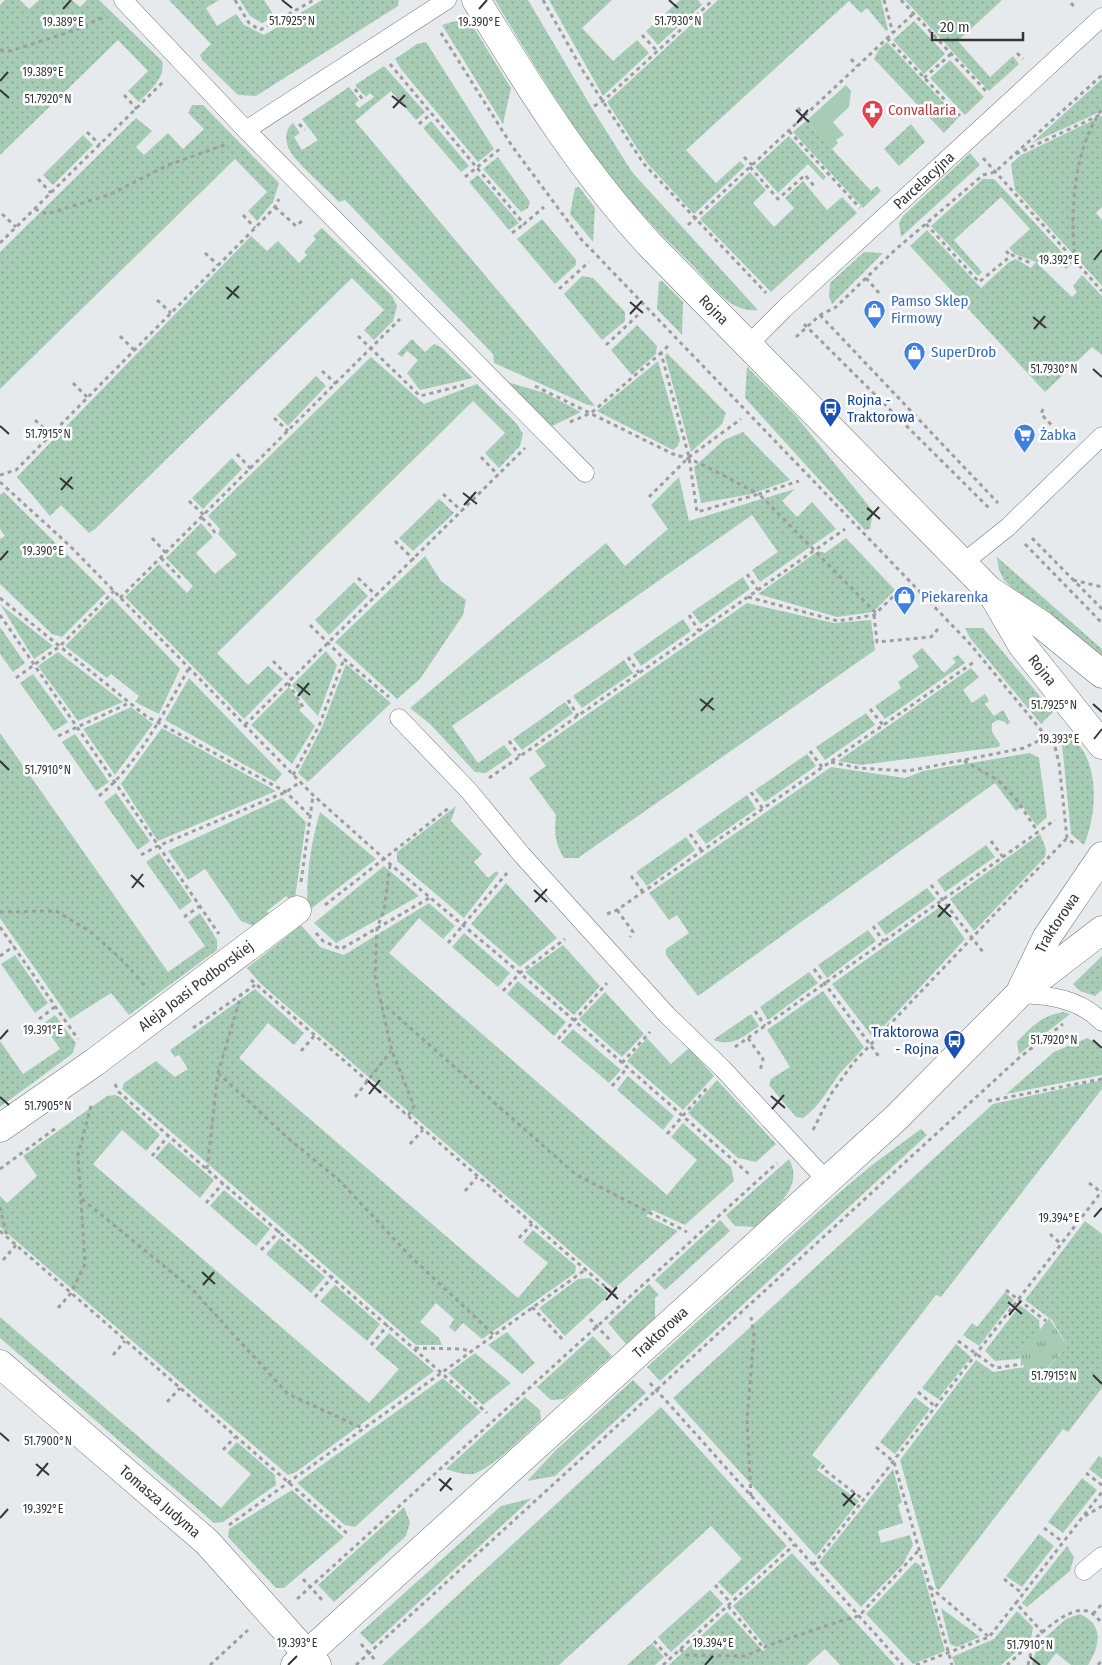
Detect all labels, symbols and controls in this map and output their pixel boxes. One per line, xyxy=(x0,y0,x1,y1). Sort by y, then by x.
scale bar xyxy=(932,10,1023,42)
text: 51.7925°N xyxy=(269,14,315,28)
text: 51.7930°N xyxy=(655,14,702,28)
text: 19.389°E xyxy=(42,15,84,29)
text: 19.390°E xyxy=(458,15,500,29)
text: 20 m xyxy=(940,18,970,36)
text: 19.389°E xyxy=(22,65,64,79)
text: 51.7920°N xyxy=(25,92,71,106)
pharmacy icon: Convallaria xyxy=(860,98,884,129)
place label: Convallaria xyxy=(888,101,956,119)
street label: Parcelacyjna xyxy=(890,148,958,213)
text: 19.392°E xyxy=(1039,253,1080,267)
street label: Rojna xyxy=(695,291,732,329)
place label: Pamso Sklep Firmowy xyxy=(891,292,968,327)
shop icon: Pamso Sklep Firmowy xyxy=(863,298,887,329)
shop icon: SuperDrob xyxy=(903,340,927,371)
place label: SuperDrob xyxy=(931,343,996,361)
text: 51.7930°N xyxy=(1031,362,1078,376)
place label: Rojna - Traktorowa xyxy=(847,391,915,426)
bus stop icon: Rojna - Traktorowa xyxy=(819,397,843,428)
supermarket icon: Żabka xyxy=(1012,423,1036,454)
place label: Żabka xyxy=(1040,426,1076,444)
text: 51.7915°N xyxy=(25,427,71,441)
text: 19.390°E xyxy=(22,544,64,558)
shop icon: Piekarenka xyxy=(893,585,917,616)
place label: Piekarenka xyxy=(921,588,988,606)
street label: Rojna xyxy=(1024,651,1060,690)
text: 51.7925°N xyxy=(1031,698,1077,712)
text: 19.393°E xyxy=(1039,732,1080,746)
text: 51.7910°N xyxy=(25,763,71,777)
street label: Traktorowa xyxy=(1032,890,1083,956)
street label: Aleja Joasi Podborskiej xyxy=(135,937,257,1035)
text: 19.391°E xyxy=(23,1023,63,1037)
place label: Traktorowa - Rojna xyxy=(871,1023,939,1058)
bus stop icon: Traktorowa - Rojna xyxy=(943,1029,967,1060)
text: 51.7920°N xyxy=(1031,1033,1077,1047)
text: 51.7905°N xyxy=(24,1099,72,1113)
text: 19.394°E xyxy=(1038,1211,1080,1225)
street label: Traktorowa xyxy=(629,1303,692,1362)
text: 51.7915°N xyxy=(1031,1369,1077,1383)
text: 51.7900°N xyxy=(24,1434,72,1448)
street label: Tomasza Judyma xyxy=(116,1462,204,1541)
text: 19.392°E xyxy=(23,1502,64,1516)
text: 19.393°E xyxy=(277,1636,318,1650)
text: 19.394°E xyxy=(692,1636,734,1650)
text: 51.7910°N xyxy=(1007,1638,1053,1652)

